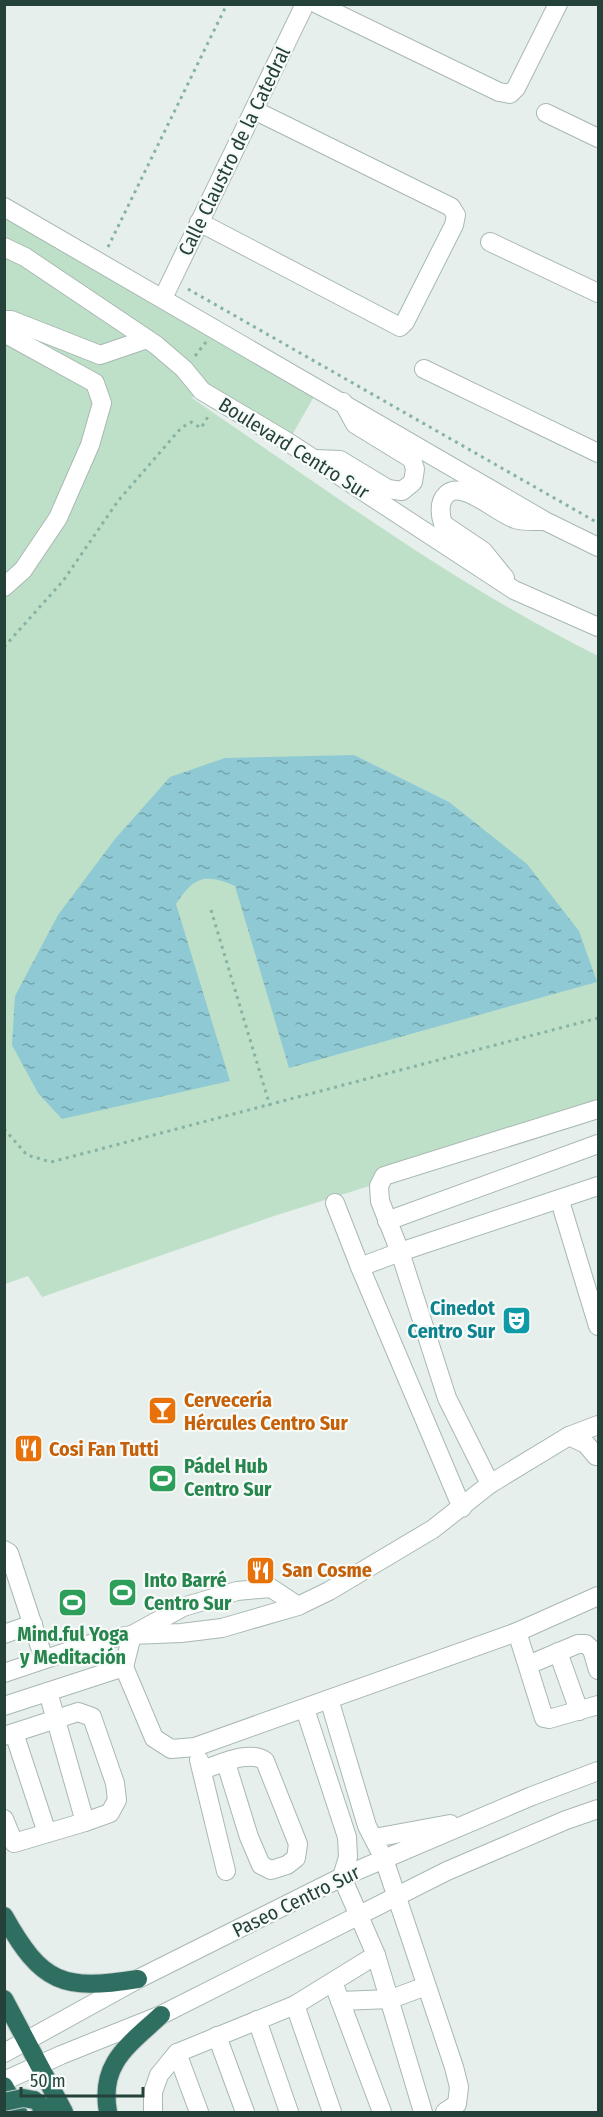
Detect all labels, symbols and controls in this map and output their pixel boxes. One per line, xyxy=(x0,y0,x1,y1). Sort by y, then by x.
street label: Calle Claustro de la Catedral xyxy=(173,43,295,259)
street label: Boulevard Centro Sur xyxy=(214,392,374,504)
place label: Cinedot Centro Sur xyxy=(408,1296,496,1343)
theatre icon: Cinedot Centro Sur xyxy=(500,1304,532,1336)
place label: Cervecería Hércules Centro Sur xyxy=(184,1388,348,1435)
bar icon: Cervecería Hércules Centro Sur xyxy=(147,1395,179,1427)
restaurant icon: Cosi Fan Tutti xyxy=(12,1433,44,1465)
place label: Cosi Fan Tutti xyxy=(49,1437,159,1461)
place label: Pádel Hub Centro Sur xyxy=(184,1454,272,1501)
sports icon: Pádel Hub Centro Sur xyxy=(147,1462,179,1494)
restaurant icon: San Cosme xyxy=(245,1554,277,1586)
place label: San Cosme xyxy=(282,1558,372,1582)
place label: Into Barré Centro Sur xyxy=(144,1568,232,1615)
sports icon: Into Barré Centro Sur xyxy=(107,1576,139,1608)
sports icon: Mind.ful Yoga y Meditación xyxy=(57,1587,89,1619)
place label: Mind.ful Yoga y Meditación xyxy=(17,1622,129,1669)
street label: Paseo Centro Sur xyxy=(229,1860,363,1942)
scale bar xyxy=(21,2060,142,2098)
text: 50 m xyxy=(30,2070,66,2092)

